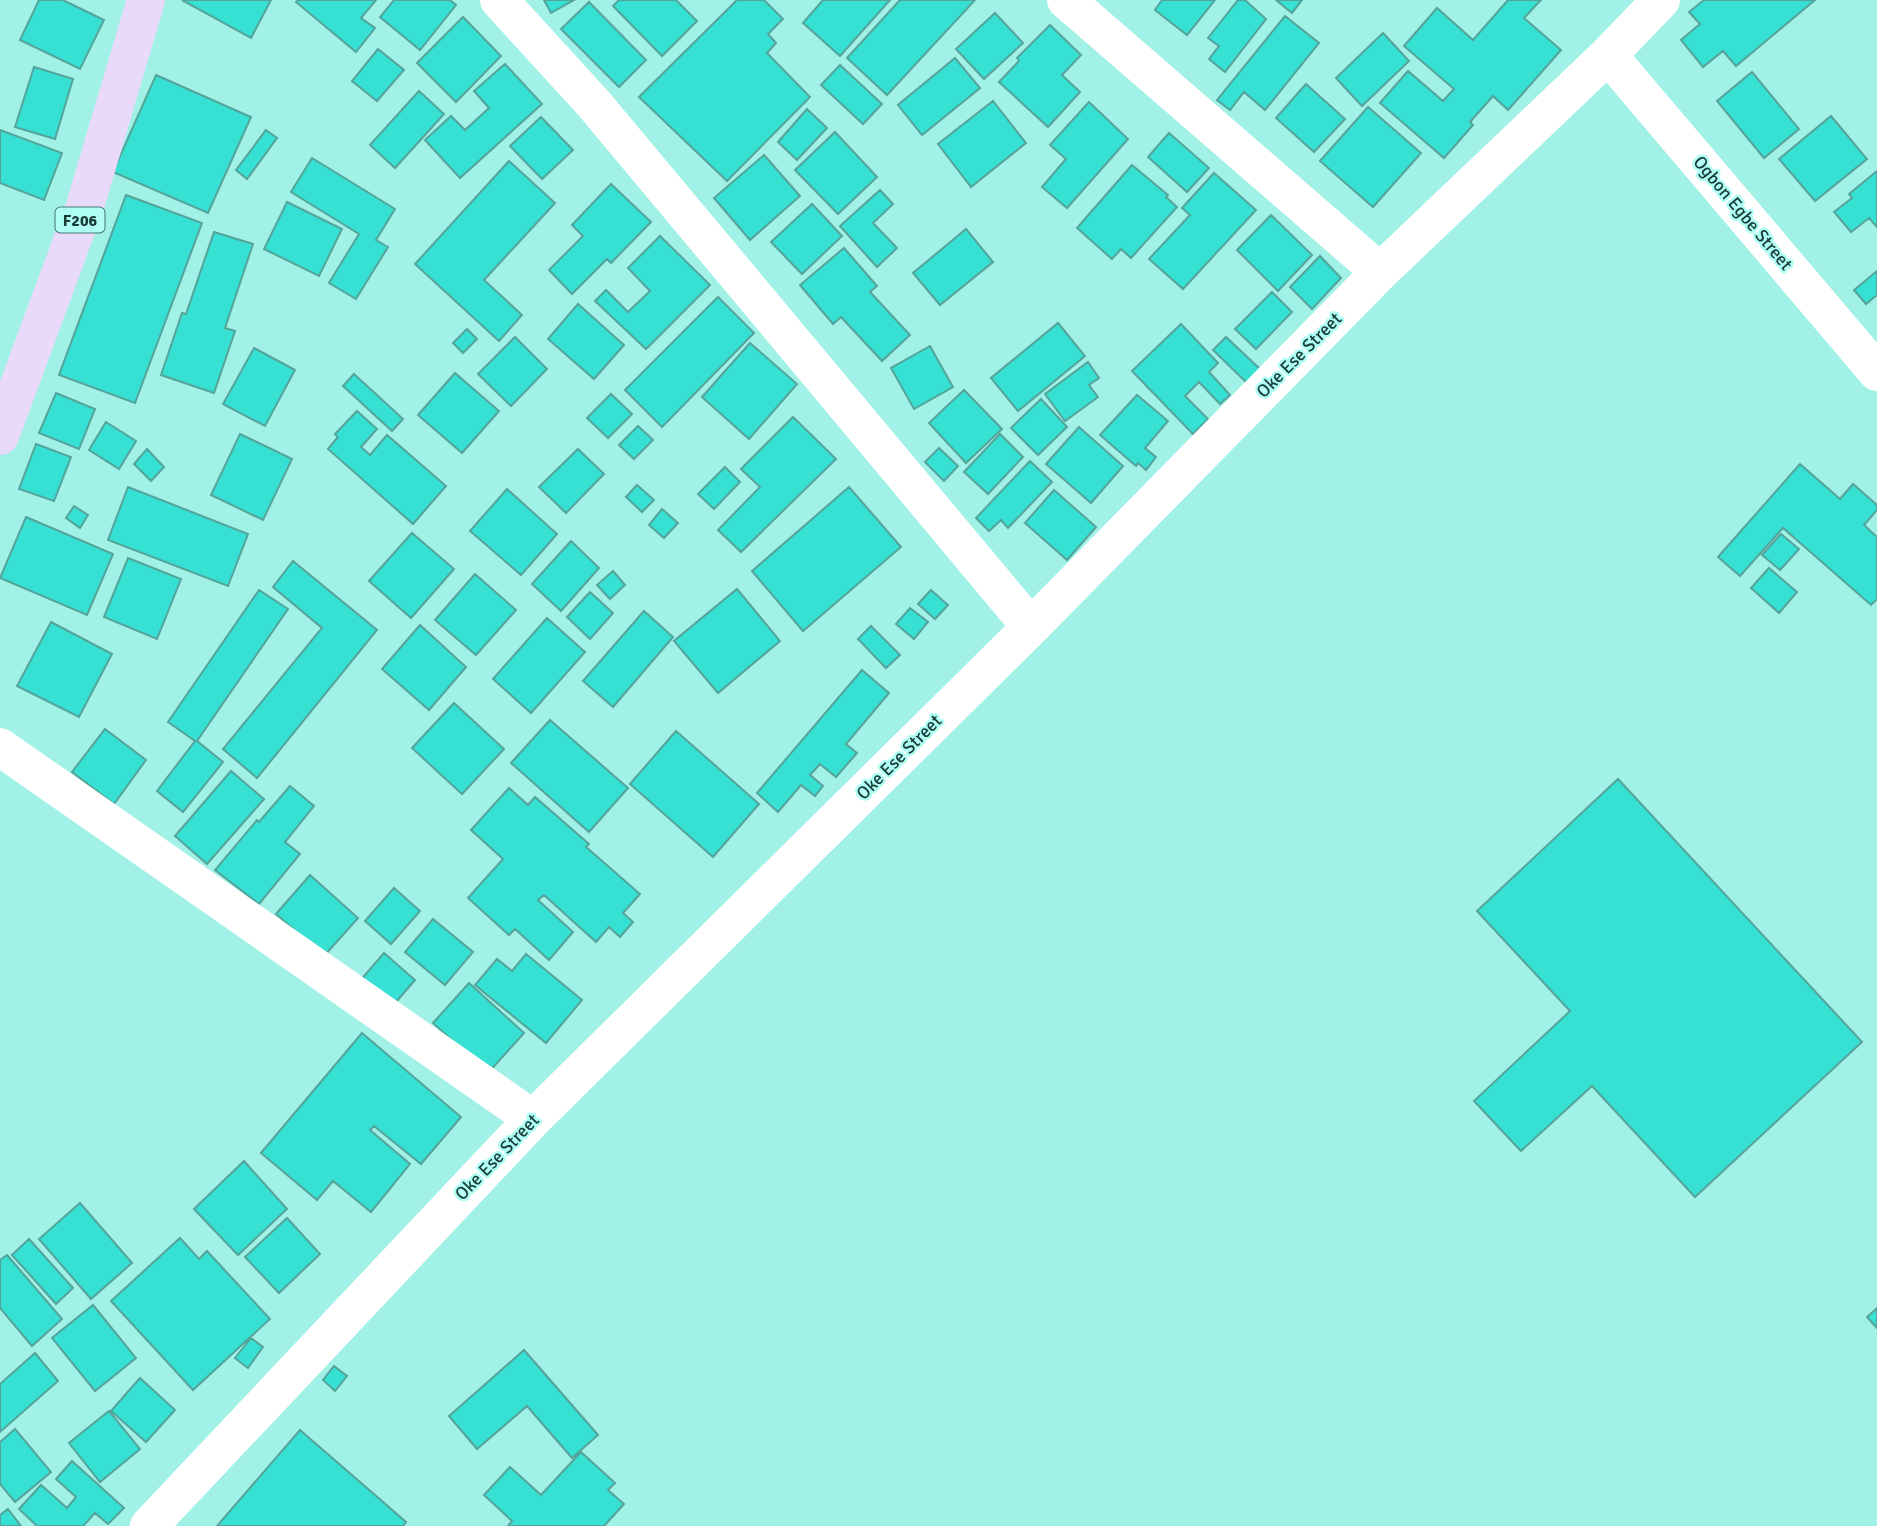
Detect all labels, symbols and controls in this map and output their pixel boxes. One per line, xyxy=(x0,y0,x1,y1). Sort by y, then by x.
street label: Ogbon Egbe Street xyxy=(1689,151,1797,275)
road number: F206 xyxy=(56,208,104,232)
street label: Oke Ese Street xyxy=(1252,308,1346,402)
street label: Oke Ese Street xyxy=(852,710,946,804)
street label: Oke Ese Street xyxy=(450,1109,544,1205)

